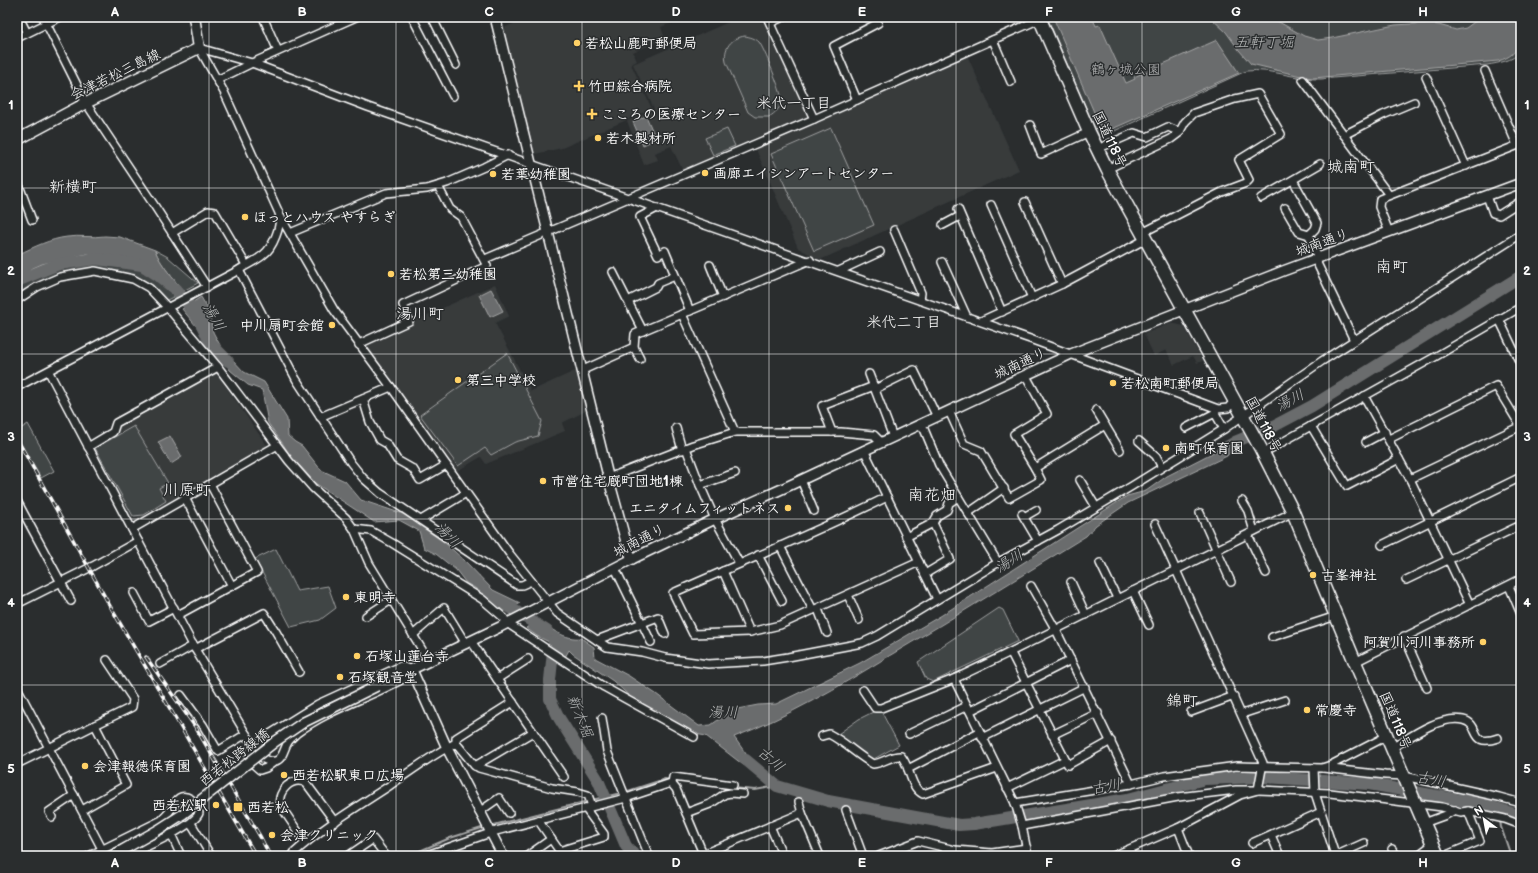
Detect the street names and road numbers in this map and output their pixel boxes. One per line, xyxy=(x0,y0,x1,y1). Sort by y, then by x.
street label: 会津若松三島線 xyxy=(67,45,163,104)
street label: 国道118号 xyxy=(1089,108,1131,170)
street label: 城南通り xyxy=(1293,225,1351,260)
street label: 城南通り xyxy=(991,344,1049,383)
street label: 国道118号 xyxy=(1242,393,1285,455)
street label: 城南通り xyxy=(610,520,668,561)
street label: 国道118号 xyxy=(1376,689,1415,752)
street label: 西若松跨線橋 xyxy=(196,725,273,790)

